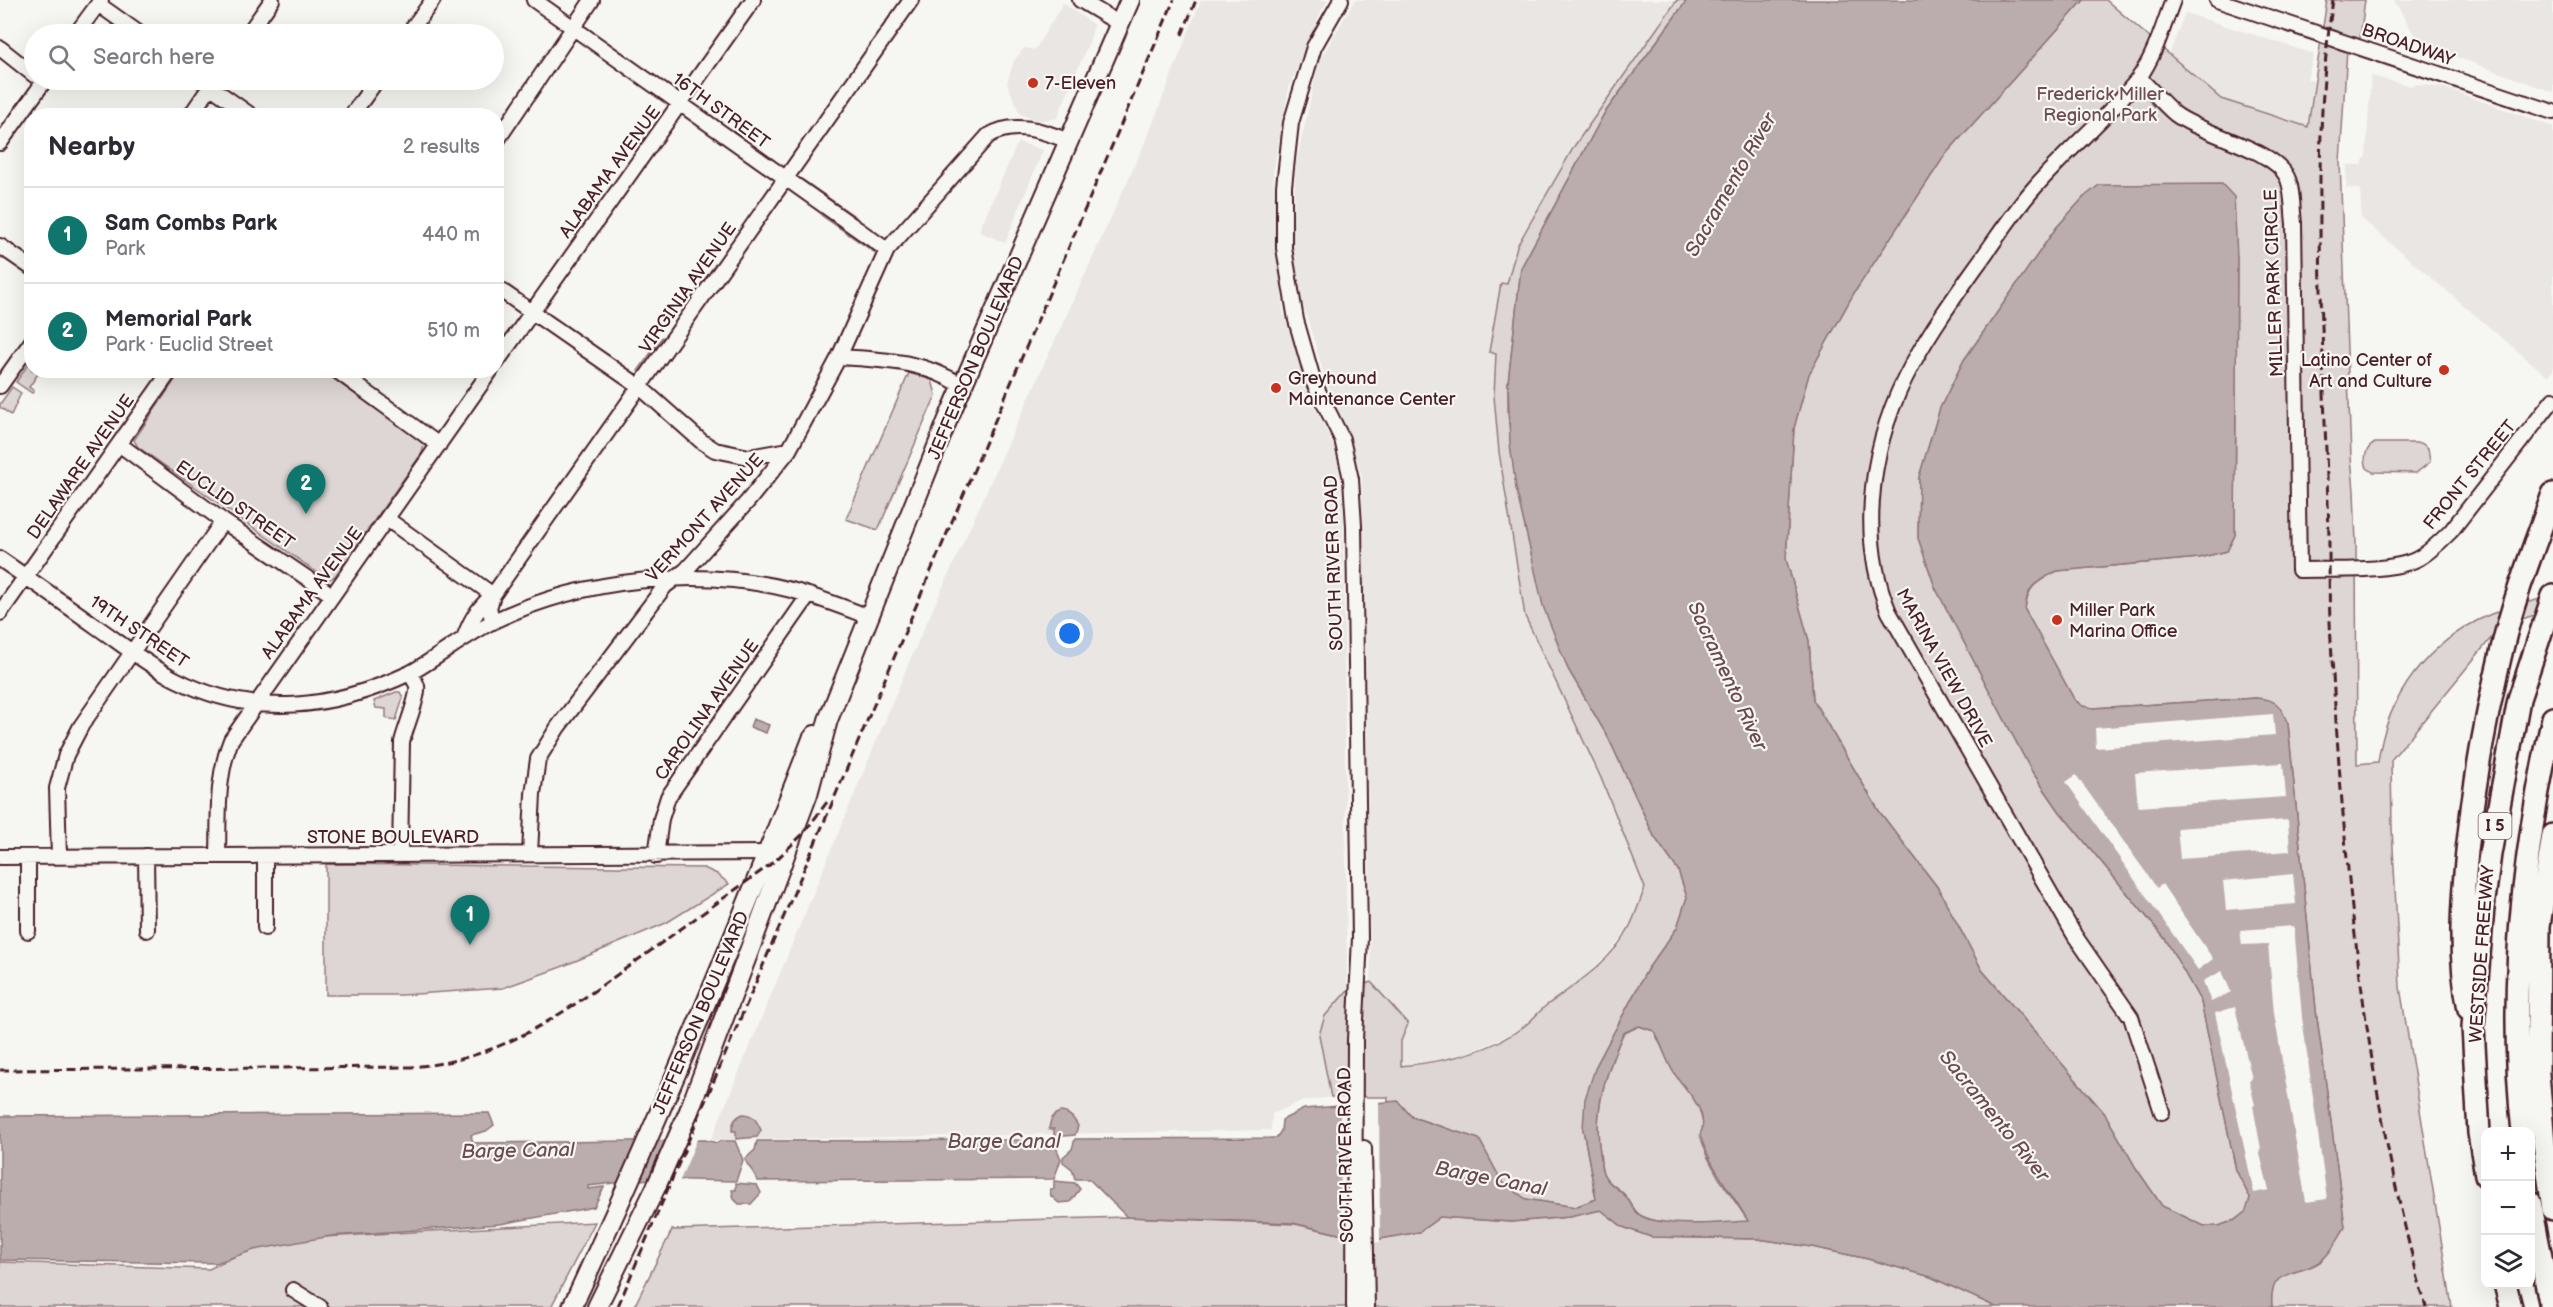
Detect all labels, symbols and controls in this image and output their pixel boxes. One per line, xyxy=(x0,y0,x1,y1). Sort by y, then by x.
street label: BROADWAY xyxy=(2359,19,2458,71)
search box xyxy=(24,24,504,90)
icon: search xyxy=(45,41,78,74)
text: Search here xyxy=(93,44,215,71)
street label: 16TH STREET xyxy=(668,69,774,153)
place label: 7-Eleven xyxy=(1045,73,1116,94)
marker: 7-Eleven xyxy=(1026,76,1040,90)
park label: Frederick Miller Regional Park xyxy=(2036,84,2164,126)
street label: ALABAMA AVENUE xyxy=(555,102,665,242)
water label: Sacramento River xyxy=(1680,107,1783,261)
text: Nearby xyxy=(48,132,135,163)
text: 2 results xyxy=(403,135,480,159)
street label: MILLER PARK CIRCLE xyxy=(2260,189,2288,377)
text: Sam Combs Park xyxy=(105,210,277,237)
street label: VIRGINIA AVENUE xyxy=(635,219,741,357)
text: 1 xyxy=(63,223,72,247)
text: 440 m xyxy=(422,223,480,247)
text: Park xyxy=(105,237,145,261)
street label: JEFFERSON BOULEVARD xyxy=(924,253,1028,463)
text: Memorial Park xyxy=(105,306,252,333)
text: 2 xyxy=(62,319,73,343)
text: 510 m xyxy=(427,319,480,343)
text: Park · Euclid Street xyxy=(105,333,273,357)
place label: Latino Center of Art and Culture xyxy=(2301,350,2432,392)
marker: Latino Center of Art and Culture xyxy=(2437,363,2451,377)
place label: Greyhound Maintenance Center xyxy=(1288,368,1456,410)
marker: Greyhound Maintenance Center xyxy=(1269,381,1283,395)
street label: DELAWARE AVENUE xyxy=(23,390,139,543)
street label: FRONT STREET xyxy=(2419,416,2521,534)
street label: VERMONT AVENUE xyxy=(642,449,768,586)
street label: EUCLID STREET xyxy=(172,456,299,554)
pin: 2 xyxy=(286,464,326,514)
street label: SOUTH RIVER ROAD xyxy=(1320,475,1348,651)
street label: ALABAMA AVENUE xyxy=(257,523,367,663)
street label: MARINA VIEW DRIVE xyxy=(1892,585,1996,751)
street label: 19TH STREET xyxy=(86,591,193,673)
water label: Sacramento River xyxy=(1682,598,1773,756)
place label: Miller Park Marina Office xyxy=(2069,600,2178,642)
marker: Miller Park Marina Office xyxy=(2050,613,2064,627)
your location xyxy=(1055,619,1084,648)
street label: CAROLINA AVENUE xyxy=(651,636,763,784)
road number: I 5 xyxy=(2478,813,2512,839)
street label: STONE BOULEVARD xyxy=(307,827,479,848)
street label: WESTSIDE FREEWAY xyxy=(2465,864,2499,1044)
pin: 1 xyxy=(450,896,490,945)
street label: JEFFERSON BOULEVARD xyxy=(649,908,753,1118)
water label: Sacramento River xyxy=(1934,1046,2055,1188)
street label: SOUTH RIVER ROAD xyxy=(1334,1067,1358,1243)
map controls xyxy=(2481,1127,2535,1289)
button: + xyxy=(2481,1127,2535,1181)
water label: Barge Canal xyxy=(947,1130,1062,1154)
water label: Barge Canal xyxy=(461,1138,576,1164)
water label: Barge Canal xyxy=(1433,1156,1550,1202)
button: − xyxy=(2481,1181,2535,1235)
button: layers xyxy=(2481,1235,2535,1289)

